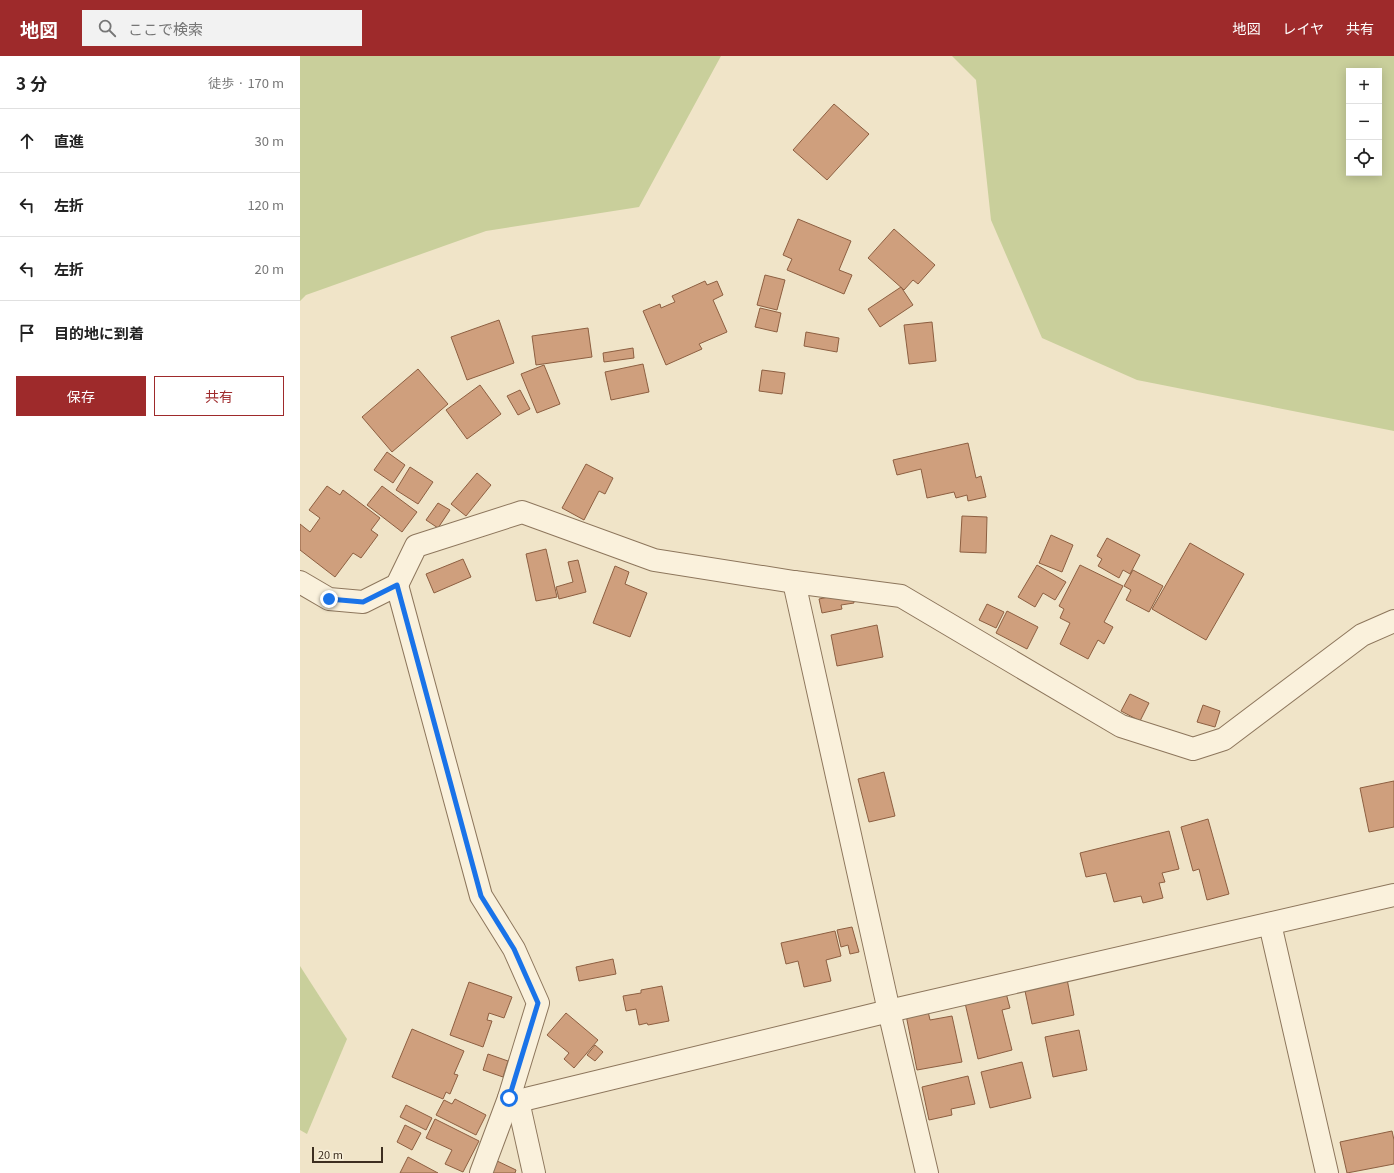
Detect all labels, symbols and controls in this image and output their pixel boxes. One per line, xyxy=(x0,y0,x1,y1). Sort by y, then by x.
search box xyxy=(82,10,362,46)
text: 地図 xyxy=(20,15,58,42)
icon: search xyxy=(96,17,118,39)
text: ここで検索 xyxy=(128,18,203,39)
text: 地図 xyxy=(1232,18,1260,38)
text: レイヤ xyxy=(1282,18,1324,38)
text: 共有 xyxy=(1346,18,1374,38)
map controls xyxy=(1346,68,1382,176)
button: + xyxy=(1346,68,1382,104)
text: 3 分 xyxy=(16,70,47,95)
text: 徒歩 · 170 m xyxy=(208,73,284,92)
button: − xyxy=(1346,104,1382,140)
icon: ahead xyxy=(16,130,38,152)
text: 直進 xyxy=(54,130,84,151)
text: 30 m xyxy=(255,131,284,150)
button: locate xyxy=(1346,140,1382,176)
icon: left xyxy=(16,194,38,216)
text: 左折 xyxy=(54,194,84,215)
text: 120 m xyxy=(247,195,284,214)
icon: left xyxy=(16,258,38,280)
text: 左折 xyxy=(54,258,84,279)
text: 20 m xyxy=(255,259,284,278)
icon: arrive xyxy=(16,322,38,344)
text: 目的地に到着 xyxy=(54,322,144,343)
button: 保存 xyxy=(16,376,146,416)
button: 共有 xyxy=(154,376,284,416)
route end xyxy=(320,590,338,608)
route start xyxy=(500,1089,518,1107)
scale bar xyxy=(312,1145,383,1164)
text: 20 m xyxy=(318,1146,343,1162)

